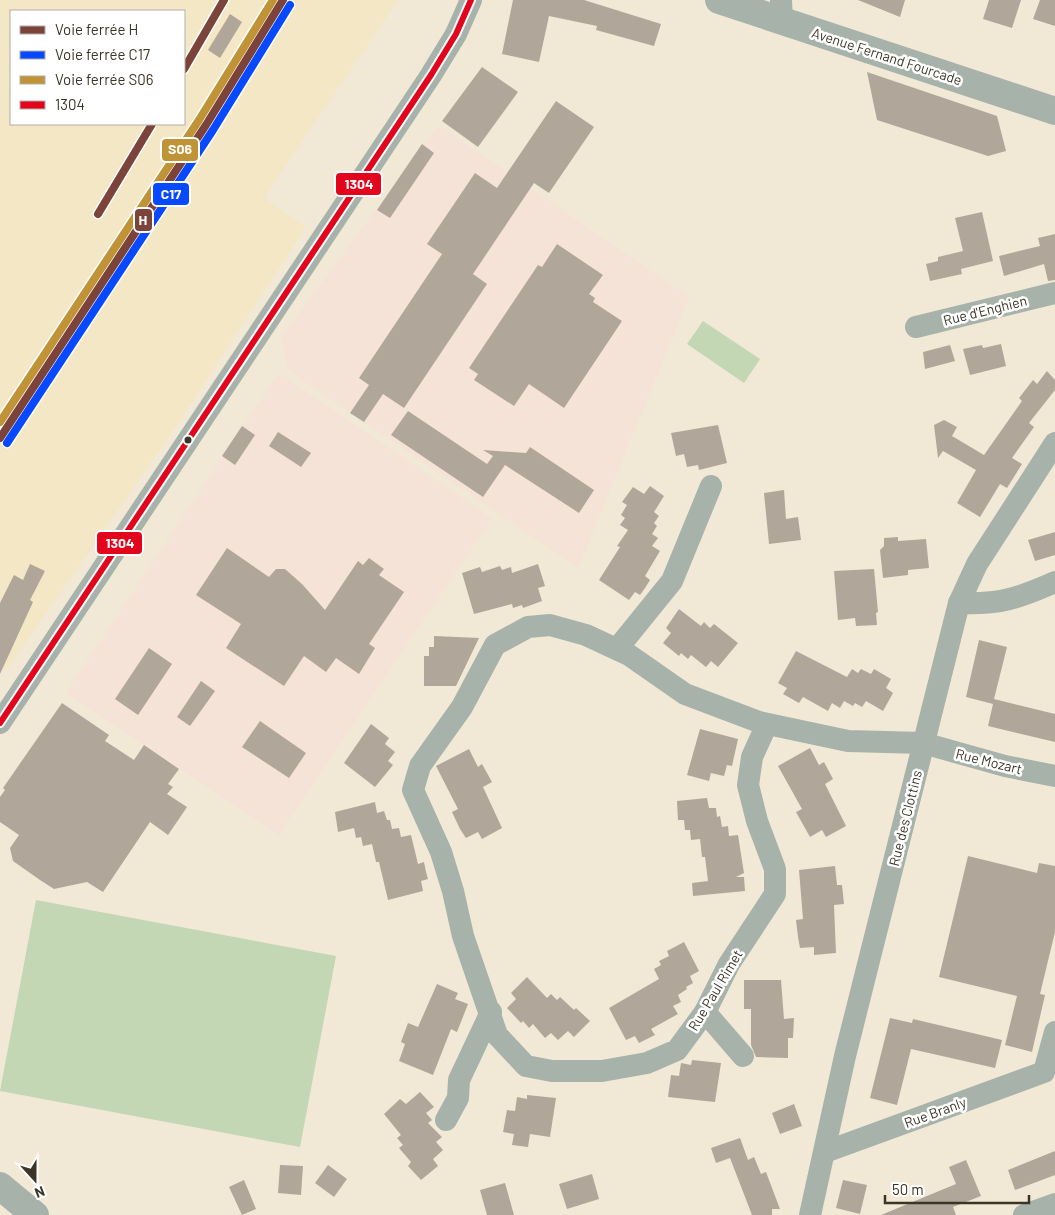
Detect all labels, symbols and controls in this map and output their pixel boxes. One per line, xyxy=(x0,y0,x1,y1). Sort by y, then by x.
legend xyxy=(10,10,185,125)
text: Voie ferrée H xyxy=(55,20,138,38)
street label: Avenue Fernand Fourcade xyxy=(810,24,964,88)
text: Voie ferrée C17 xyxy=(55,45,150,63)
text: Voie ferrée S06 xyxy=(55,70,154,88)
text: 1304 xyxy=(55,95,85,113)
line badge: S06 xyxy=(161,138,199,162)
text: S06 xyxy=(168,140,192,157)
line badge: 1304 xyxy=(335,172,382,196)
text: 1304 xyxy=(345,175,373,192)
line badge: C17 xyxy=(152,182,190,206)
text: C17 xyxy=(161,185,181,202)
line badge: H xyxy=(134,208,153,232)
text: H xyxy=(139,211,148,228)
street label: Rue d'Enghien xyxy=(941,291,1029,329)
unlabelled marker xyxy=(183,435,193,445)
line badge: 1304 xyxy=(96,531,143,555)
text: 1304 xyxy=(106,534,134,551)
street label: Rue Mozart xyxy=(954,745,1024,777)
street label: Rue des Clottins xyxy=(885,768,925,868)
street label: Rue Paul Rimet xyxy=(684,946,746,1034)
street label: Rue Branly xyxy=(902,1093,969,1131)
north arrow xyxy=(10,1155,60,1205)
scale bar xyxy=(885,1172,1029,1204)
text: 50 m xyxy=(892,1180,924,1198)
text: N xyxy=(32,1183,47,1202)

